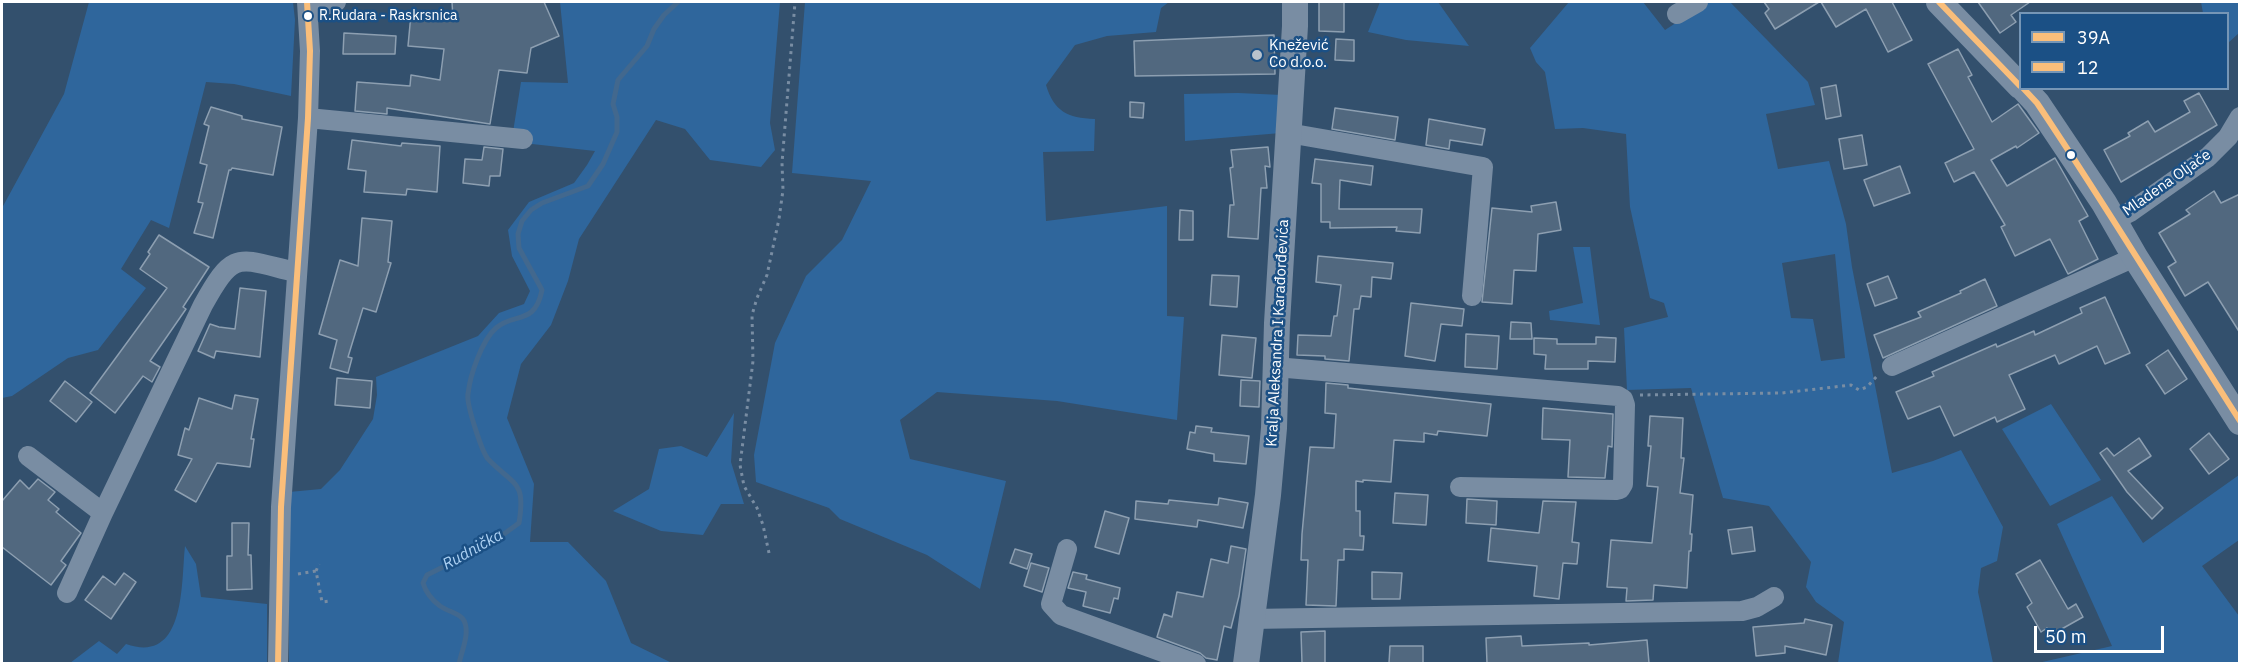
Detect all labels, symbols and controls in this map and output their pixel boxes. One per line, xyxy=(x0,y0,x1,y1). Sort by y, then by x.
place label: R.Rudara - Raskrsnica xyxy=(319,8,457,24)
marker: R.Rudara - Raskrsnica xyxy=(302,10,314,22)
legend xyxy=(2019,12,2229,90)
text: 39A xyxy=(2077,26,2110,49)
place label: Knežević Co d.o.o. xyxy=(1269,37,1329,72)
marker: Knežević Co d.o.o. xyxy=(1250,48,1264,62)
text: 12 xyxy=(2077,56,2099,79)
street label: Mladena Oljače xyxy=(2119,146,2215,220)
unlabelled marker xyxy=(2065,149,2077,161)
street label: Kralja Aleksandra I Karađorđevića xyxy=(1263,219,1293,447)
water label: Rudnička xyxy=(439,526,507,574)
scale bar xyxy=(2037,614,2168,652)
text: 50 m xyxy=(2045,625,2087,648)

